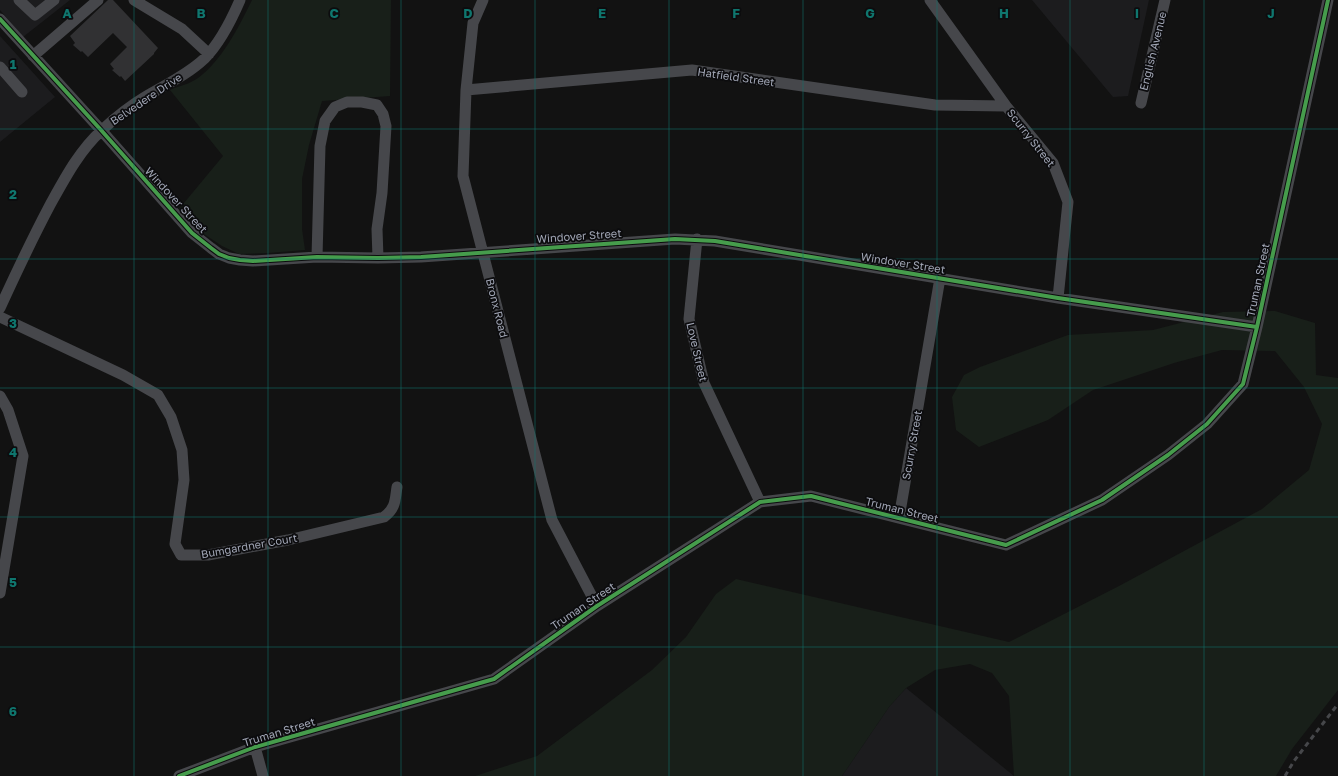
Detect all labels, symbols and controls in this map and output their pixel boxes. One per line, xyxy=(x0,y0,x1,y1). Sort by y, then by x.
text: A xyxy=(62,5,72,21)
text: B xyxy=(196,5,206,21)
text: C xyxy=(329,5,339,21)
text: D xyxy=(463,5,473,21)
text: E xyxy=(598,5,606,21)
text: F xyxy=(732,5,740,21)
text: G xyxy=(865,5,875,21)
text: H xyxy=(999,5,1009,21)
text: I xyxy=(1135,5,1139,21)
text: J xyxy=(1267,5,1275,21)
street label: English Avenue xyxy=(1136,10,1169,92)
text: 1 xyxy=(10,56,17,72)
street label: Hatfield Street xyxy=(697,65,775,88)
street label: Belvedere Drive xyxy=(108,70,184,127)
street label: Scurry Street xyxy=(1005,106,1058,169)
street label: Windover Street xyxy=(143,164,210,235)
text: 2 xyxy=(9,186,17,202)
street label: Windover Street xyxy=(536,226,622,245)
street label: Truman Street xyxy=(1243,242,1272,318)
street label: Windover Street xyxy=(860,249,946,276)
street label: Bronx Road xyxy=(484,277,511,339)
text: 3 xyxy=(9,315,17,331)
street label: Love Street xyxy=(684,321,711,383)
street label: Scurry Street xyxy=(899,409,924,481)
text: 4 xyxy=(9,444,17,460)
street label: Truman Street xyxy=(864,494,940,525)
street label: Bumgardner Court xyxy=(200,531,298,560)
text: 5 xyxy=(9,574,17,590)
street label: Truman Street xyxy=(548,579,617,632)
text: 6 xyxy=(9,703,17,719)
street label: Truman Street xyxy=(241,714,317,749)

